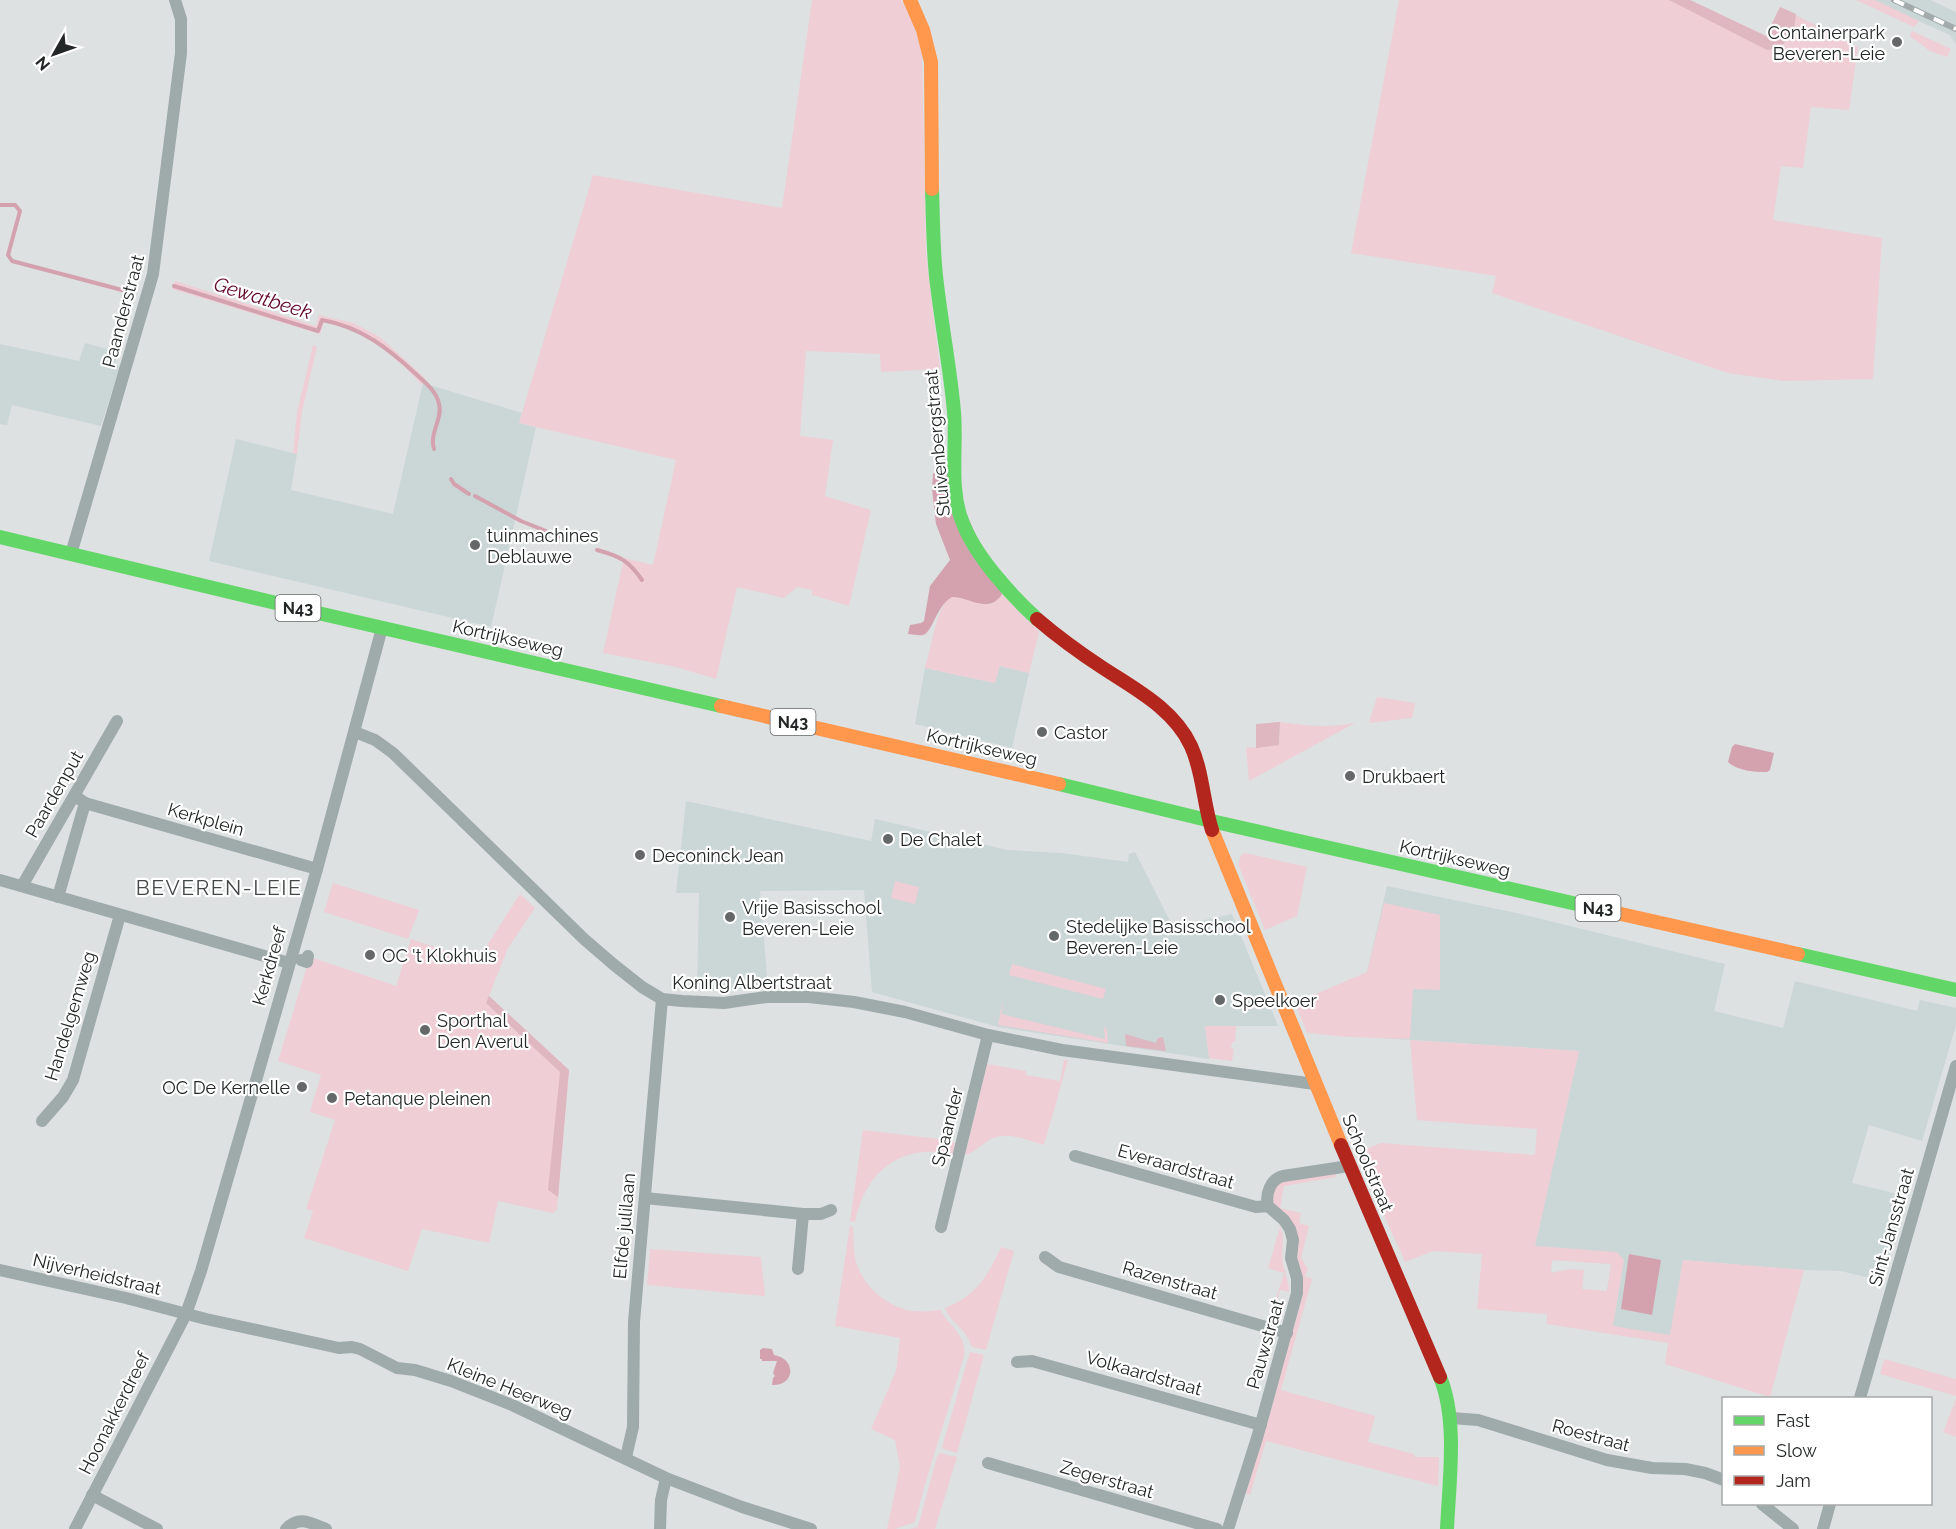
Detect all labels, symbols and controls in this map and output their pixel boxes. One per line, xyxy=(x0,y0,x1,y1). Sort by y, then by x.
place label: Containerpark Beveren-Leie xyxy=(1768,22,1885,64)
north arrow xyxy=(24,24,84,84)
marker: Containerpark Beveren-Leie xyxy=(1890,35,1904,49)
text: N xyxy=(32,53,54,74)
street label: Paanderstraat xyxy=(98,252,148,370)
water label: Gewatbeek xyxy=(211,272,315,324)
street label: Stuivenbergstraat xyxy=(920,369,954,517)
place label: tuinmachines Deblauwe xyxy=(487,525,599,567)
marker: tuinmachines Deblauwe xyxy=(468,538,482,552)
road number: N43 xyxy=(276,595,320,621)
street label: Kortrijkseweg xyxy=(451,615,565,661)
road number: N43 xyxy=(770,709,816,735)
place label: Castor xyxy=(1054,722,1108,743)
street label: Kortrijkseweg xyxy=(925,724,1039,770)
marker: Castor xyxy=(1035,725,1049,739)
street label: Paardenput xyxy=(21,747,87,841)
place label: Drukbaert xyxy=(1362,766,1445,787)
marker: Drukbaert xyxy=(1343,769,1357,783)
street label: Kerkplein xyxy=(165,798,247,840)
place label: De Chalet xyxy=(900,829,982,850)
marker: De Chalet xyxy=(881,832,895,846)
street label: Kortrijkseweg xyxy=(1398,835,1512,881)
place label: Deconinck Jean xyxy=(652,845,784,866)
marker: Deconinck Jean xyxy=(633,848,647,862)
district label: BEVEREN-LEIE xyxy=(136,875,302,900)
road number: N43 xyxy=(1576,895,1620,921)
place label: Vrije Basisschool Beveren-Leie xyxy=(742,897,882,939)
marker: Vrije Basisschool Beveren-Leie xyxy=(723,910,737,924)
place label: Stedelijke Basisschool Beveren-Leie xyxy=(1066,916,1251,958)
street label: Kerkdreef xyxy=(248,923,291,1008)
marker: Stedelijke Basisschool Beveren-Leie xyxy=(1047,929,1061,943)
place label: OC 't Klokhuis xyxy=(382,945,497,966)
marker: OC 't Klokhuis xyxy=(363,948,377,962)
street label: Handelgemweg xyxy=(40,949,100,1083)
street label: Koning Albertstraat xyxy=(672,972,832,993)
place label: Speelkoer xyxy=(1232,990,1317,1011)
marker: Speelkoer xyxy=(1213,993,1227,1007)
place label: Sporthal Den Averul xyxy=(437,1010,528,1052)
marker: Sporthal Den Averul xyxy=(418,1023,432,1037)
place label: OC De Kernelle xyxy=(162,1077,290,1098)
marker: OC De Kernelle xyxy=(295,1080,309,1094)
street label: Spaander xyxy=(927,1085,967,1168)
place label: Petanque pleinen xyxy=(344,1088,491,1109)
marker: Petanque pleinen xyxy=(325,1091,339,1105)
street label: Schoolstraat xyxy=(1338,1111,1398,1215)
street label: Everaardstraat xyxy=(1115,1139,1237,1193)
street label: Sint-Jansstraat xyxy=(1864,1165,1918,1289)
street label: Elfde julilaan xyxy=(609,1172,639,1280)
street label: Nijverheidstraat xyxy=(31,1249,163,1299)
street label: Razenstraat xyxy=(1120,1256,1220,1304)
street label: Pauwstraat xyxy=(1242,1297,1288,1391)
street label: Volkaardstraat xyxy=(1084,1346,1204,1400)
street label: Hoonakkerdreef xyxy=(74,1347,154,1478)
street label: Kleine Heerweg xyxy=(444,1353,576,1423)
legend xyxy=(1722,1397,1932,1505)
text: Fast xyxy=(1776,1410,1810,1431)
street label: Roestraat xyxy=(1550,1415,1632,1455)
text: Slow xyxy=(1776,1440,1817,1461)
street label: Zegerstraat xyxy=(1058,1456,1156,1502)
text: Jam xyxy=(1776,1470,1811,1491)

